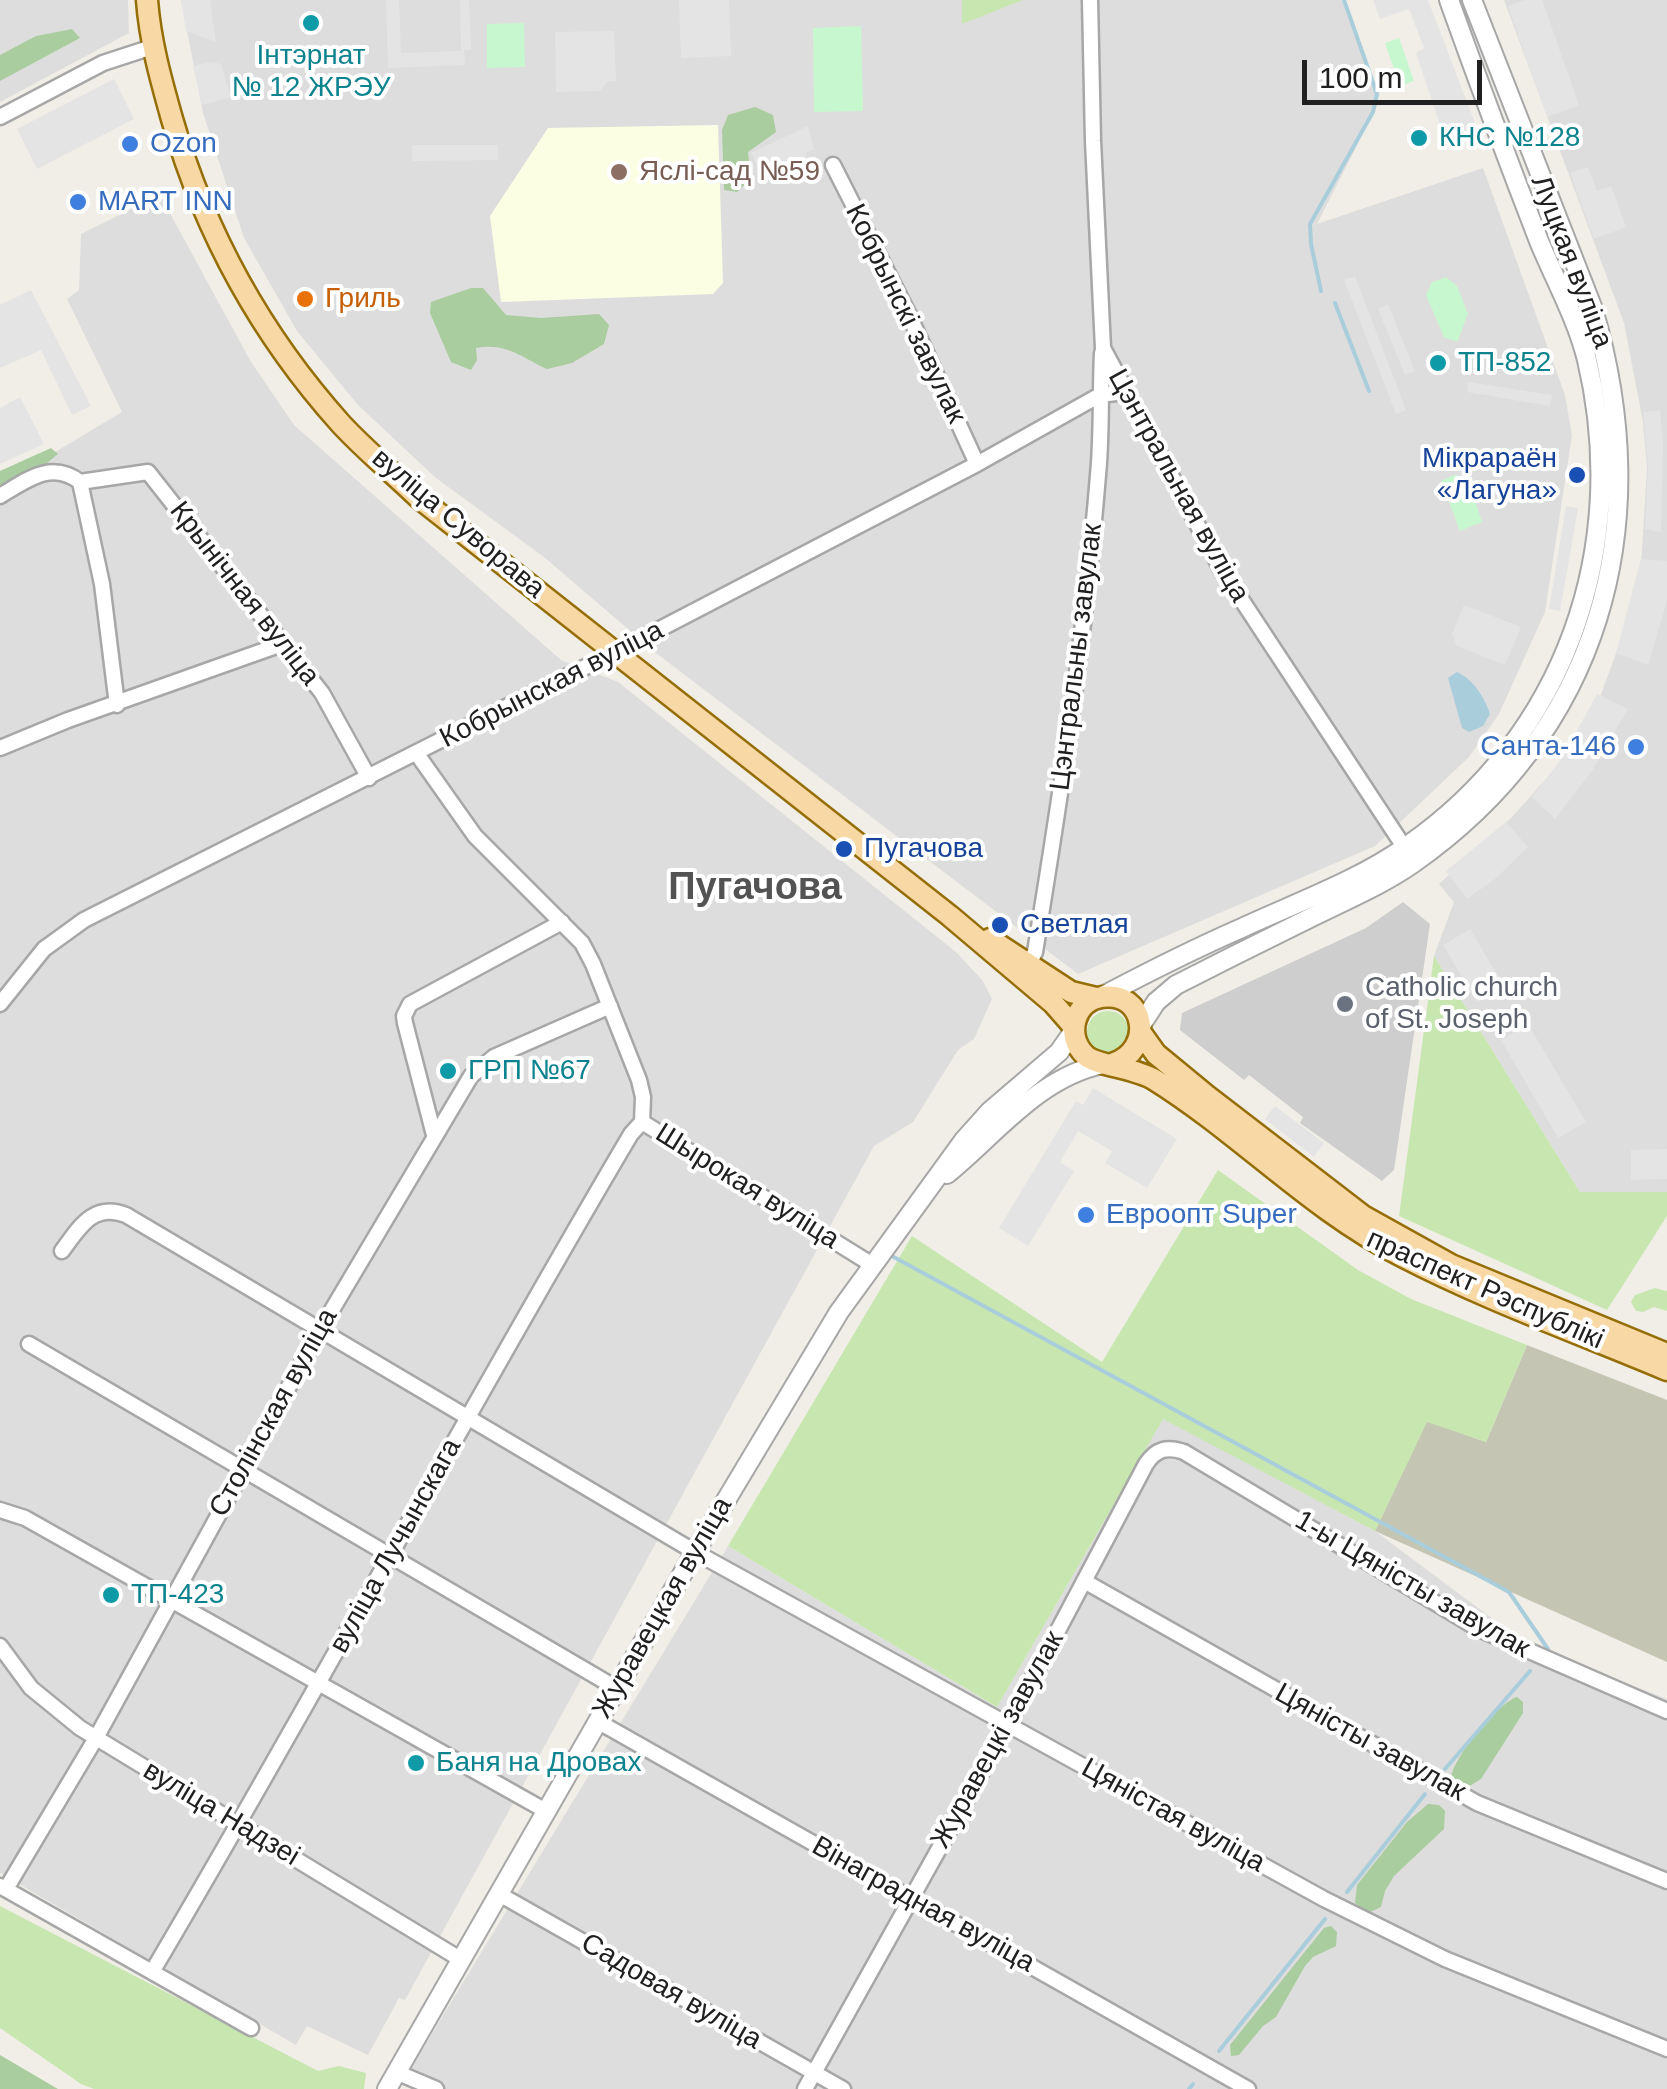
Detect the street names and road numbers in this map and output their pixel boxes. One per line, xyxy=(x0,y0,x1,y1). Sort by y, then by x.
street label: Луцкая вуліца xyxy=(1523,171,1619,353)
street label: Кобрынскі завулак xyxy=(837,199,973,429)
street label: Цэнтральная вуліца xyxy=(1100,364,1256,608)
street label: вуліца Суворава xyxy=(365,442,551,606)
street label: Крынічная вуліца xyxy=(162,495,326,693)
street label: Цэнтральны завулак xyxy=(1044,521,1110,793)
street label: Кобрынская вуліца xyxy=(435,614,669,756)
street label: Шырокая вуліца xyxy=(649,1117,845,1257)
street label: праспект Рэспублікі xyxy=(1361,1223,1609,1357)
street label: Столінская вуліца xyxy=(203,1303,345,1523)
street label: вуліца Лучынскага xyxy=(323,1433,469,1659)
street label: Журавецкая вуліца xyxy=(586,1491,740,1725)
street label: 1-ы Цяністы завулак xyxy=(1289,1504,1535,1666)
street label: Журавецкі завулак xyxy=(924,1626,1072,1854)
street label: Цяністы завулак xyxy=(1269,1677,1471,1809)
street label: Цяністая вуліца xyxy=(1075,1752,1271,1880)
street label: вуліца Надзеі xyxy=(137,1754,305,1874)
street label: Вінаградная вуліца xyxy=(806,1830,1040,1980)
street label: Садовая вуліца xyxy=(575,1927,767,2057)

